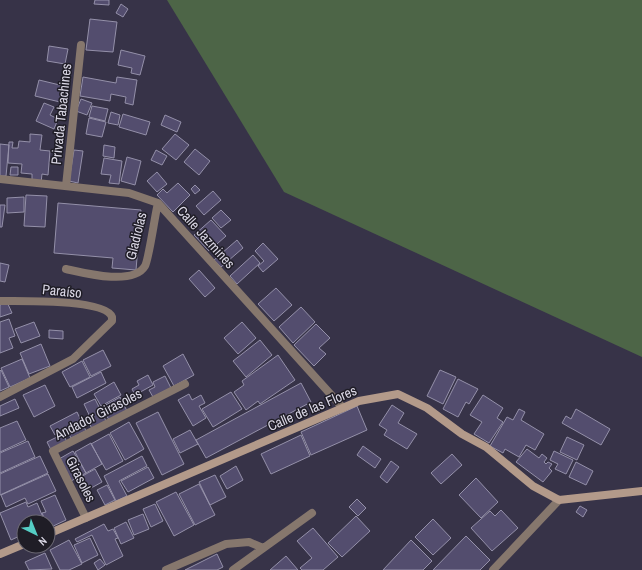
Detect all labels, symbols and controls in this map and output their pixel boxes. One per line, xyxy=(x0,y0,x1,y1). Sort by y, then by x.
street label: Privada Tabachines xyxy=(47,62,75,165)
street label: Calle Jazmines xyxy=(173,202,239,272)
street label: Gladiolas xyxy=(121,210,151,262)
street label: Paraíso xyxy=(41,280,83,302)
street label: Calle de las Flores xyxy=(265,381,360,435)
street label: Andador Girasoles xyxy=(50,384,145,444)
street label: Girasoles xyxy=(62,453,100,505)
north arrow xyxy=(16,514,56,554)
text: N xyxy=(36,534,50,549)

